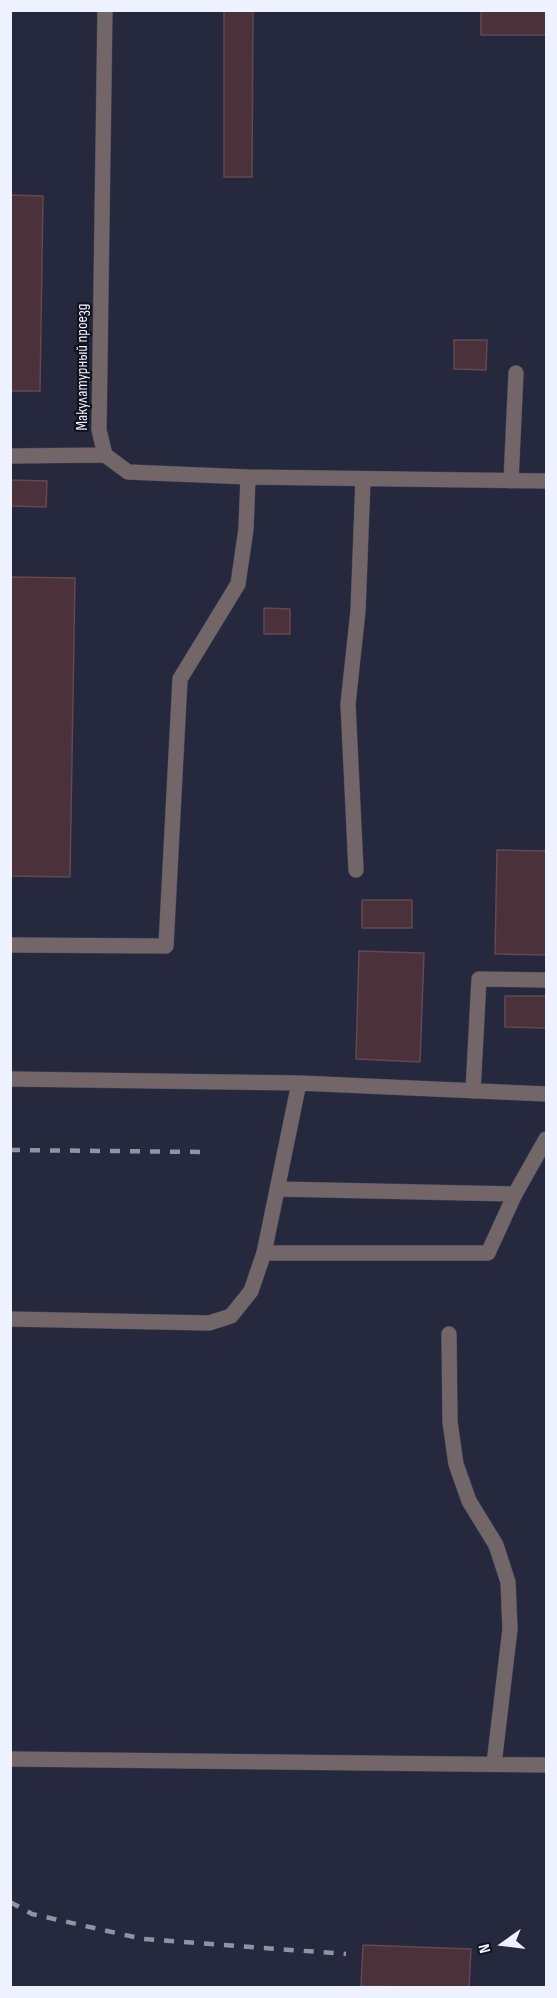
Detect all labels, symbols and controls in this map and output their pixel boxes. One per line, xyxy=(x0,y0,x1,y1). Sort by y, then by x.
street label: Макулатурный проезд xyxy=(73,304,93,430)
north arrow xyxy=(473,1914,533,1974)
text: N xyxy=(475,1942,495,1955)

